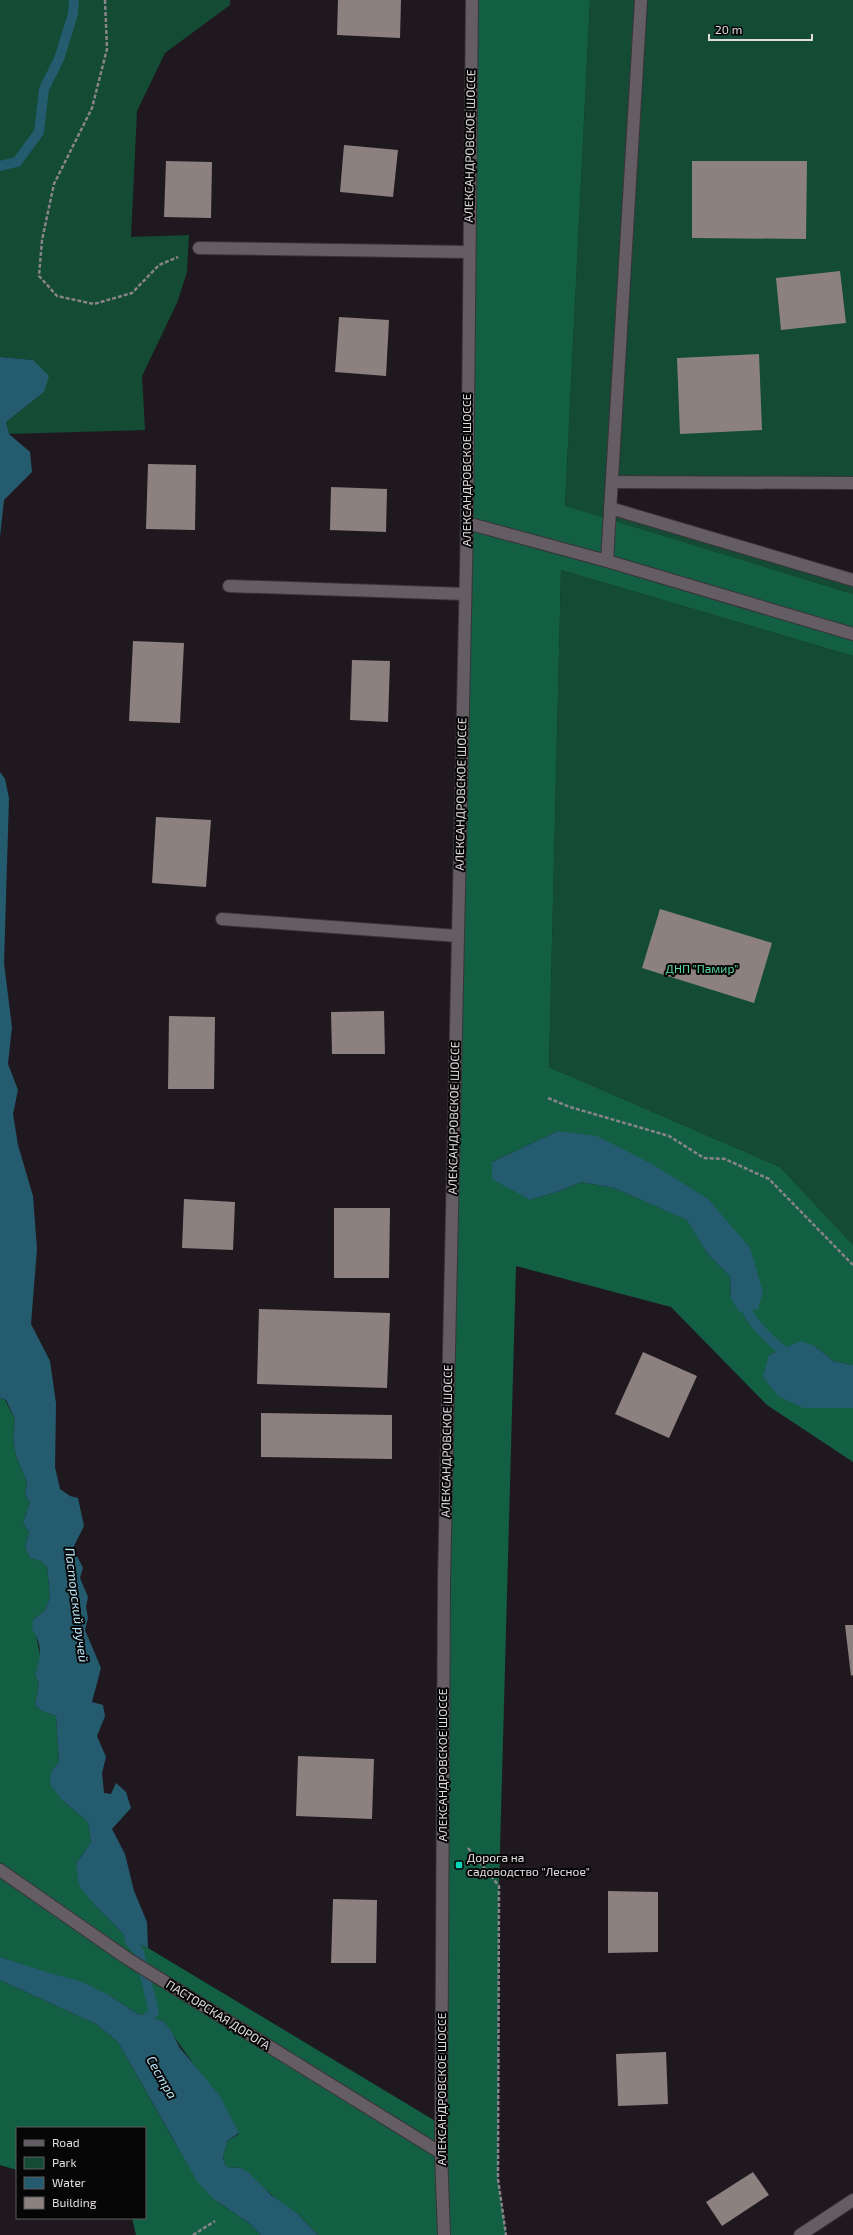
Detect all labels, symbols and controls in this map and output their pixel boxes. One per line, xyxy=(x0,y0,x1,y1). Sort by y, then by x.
scale bar xyxy=(709,16,812,42)
text: 20 m xyxy=(715,22,742,36)
street label: АЛЕКСАНДРОВСКОЕ ШОССЕ xyxy=(461,69,477,223)
street label: АЛЕКСАНДРОВСКОЕ ШОССЕ xyxy=(459,393,473,547)
street label: АЛЕКСАНДРОВСКОЕ ШОССЕ xyxy=(452,717,468,871)
park label: ДНП "Памир" xyxy=(666,961,738,975)
street label: АЛЕКСАНДРОВСКОЕ ШОССЕ xyxy=(445,1041,461,1195)
street label: АЛЕКСАНДРОВСКОЕ ШОССЕ xyxy=(438,1364,454,1518)
water label: Пасторский ручей xyxy=(62,1547,92,1663)
street label: АЛЕКСАНДРОВСКОЕ ШОССЕ xyxy=(435,1688,449,1842)
place label: Дорога на садоводство "Лесное" xyxy=(467,1850,590,1878)
marker: Дорога на садоводство "Лесное" xyxy=(454,1860,464,1870)
street label: ПАСТОРСКАЯ ДОРОГА xyxy=(164,1976,273,2052)
street label: АЛЕКСАНДРОВСКОЕ ШОССЕ xyxy=(434,2012,448,2166)
water label: Сестра xyxy=(143,2053,181,2101)
legend xyxy=(16,2127,146,2219)
text: Road xyxy=(52,2135,80,2149)
text: Park xyxy=(52,2155,77,2169)
text: Water xyxy=(52,2175,86,2189)
text: Building xyxy=(52,2195,97,2209)

